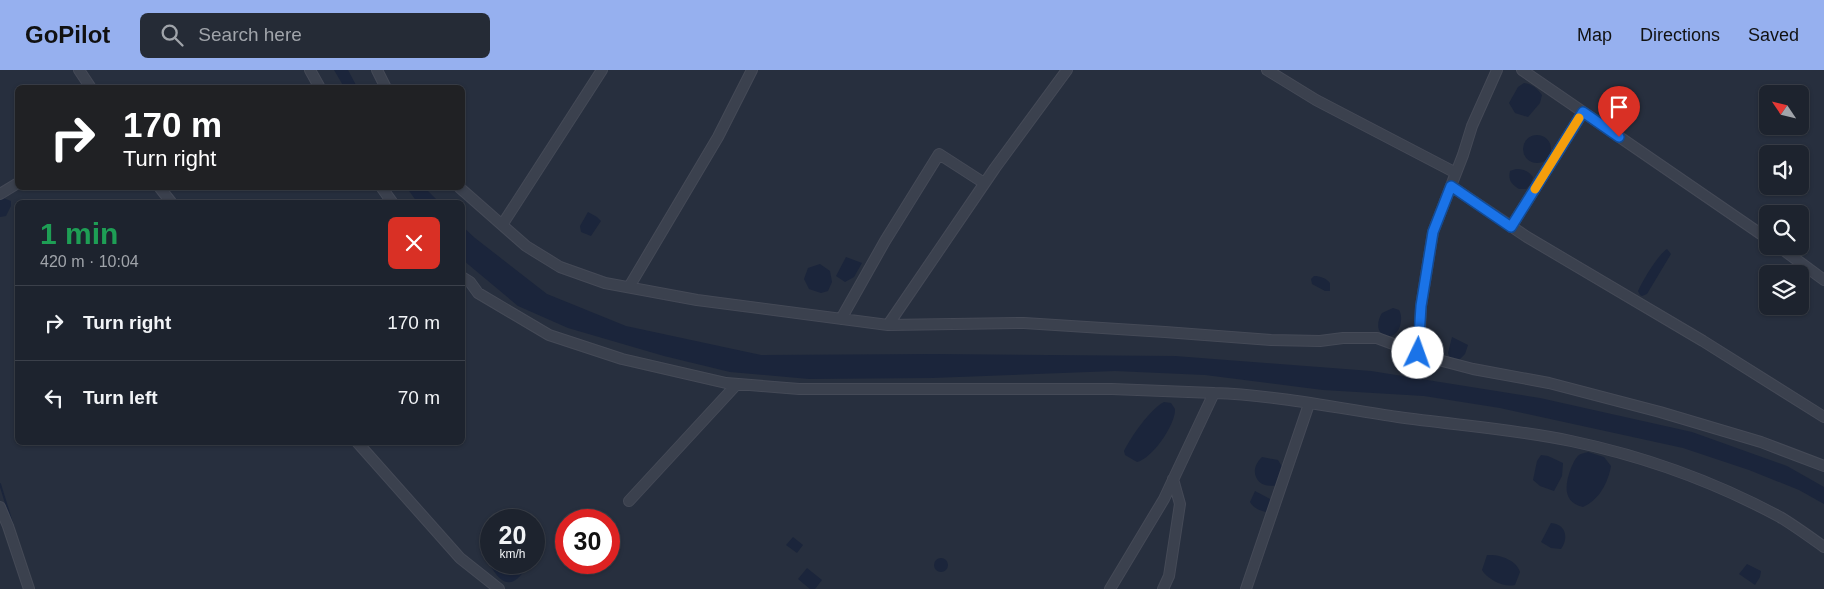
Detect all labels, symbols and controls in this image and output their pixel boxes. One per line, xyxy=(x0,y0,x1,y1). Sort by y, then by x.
search box xyxy=(140,13,490,58)
text: GoPilot xyxy=(25,21,110,48)
icon: search xyxy=(158,21,186,49)
text: Search here xyxy=(198,24,302,45)
text: Map xyxy=(1577,25,1612,45)
text: Directions xyxy=(1640,25,1720,45)
text: Saved xyxy=(1748,25,1799,45)
north arrow xyxy=(1759,85,1809,135)
map controls xyxy=(1759,85,1809,315)
pin xyxy=(1598,86,1640,137)
icon: arrive xyxy=(1605,93,1633,121)
icon: right xyxy=(40,105,105,170)
text: 170 m xyxy=(123,105,222,144)
button: sound xyxy=(1759,145,1809,195)
text: Turn right xyxy=(123,146,216,171)
button: search xyxy=(1759,205,1809,255)
text: 1 min xyxy=(40,217,118,250)
button: close xyxy=(388,217,440,269)
text: 420 m · 10:04 xyxy=(40,253,139,270)
button: layers xyxy=(1759,265,1809,315)
icon: right xyxy=(40,309,68,337)
text: Turn right xyxy=(83,312,171,333)
text: 170 m xyxy=(387,312,440,333)
position arrow xyxy=(1391,326,1443,378)
icon: left xyxy=(40,384,68,412)
text: Turn left xyxy=(83,387,158,408)
text: 70 m xyxy=(398,387,440,408)
speed limit sign: 30 xyxy=(555,509,620,574)
text: 20 xyxy=(499,521,526,549)
text: km/h xyxy=(499,547,526,561)

